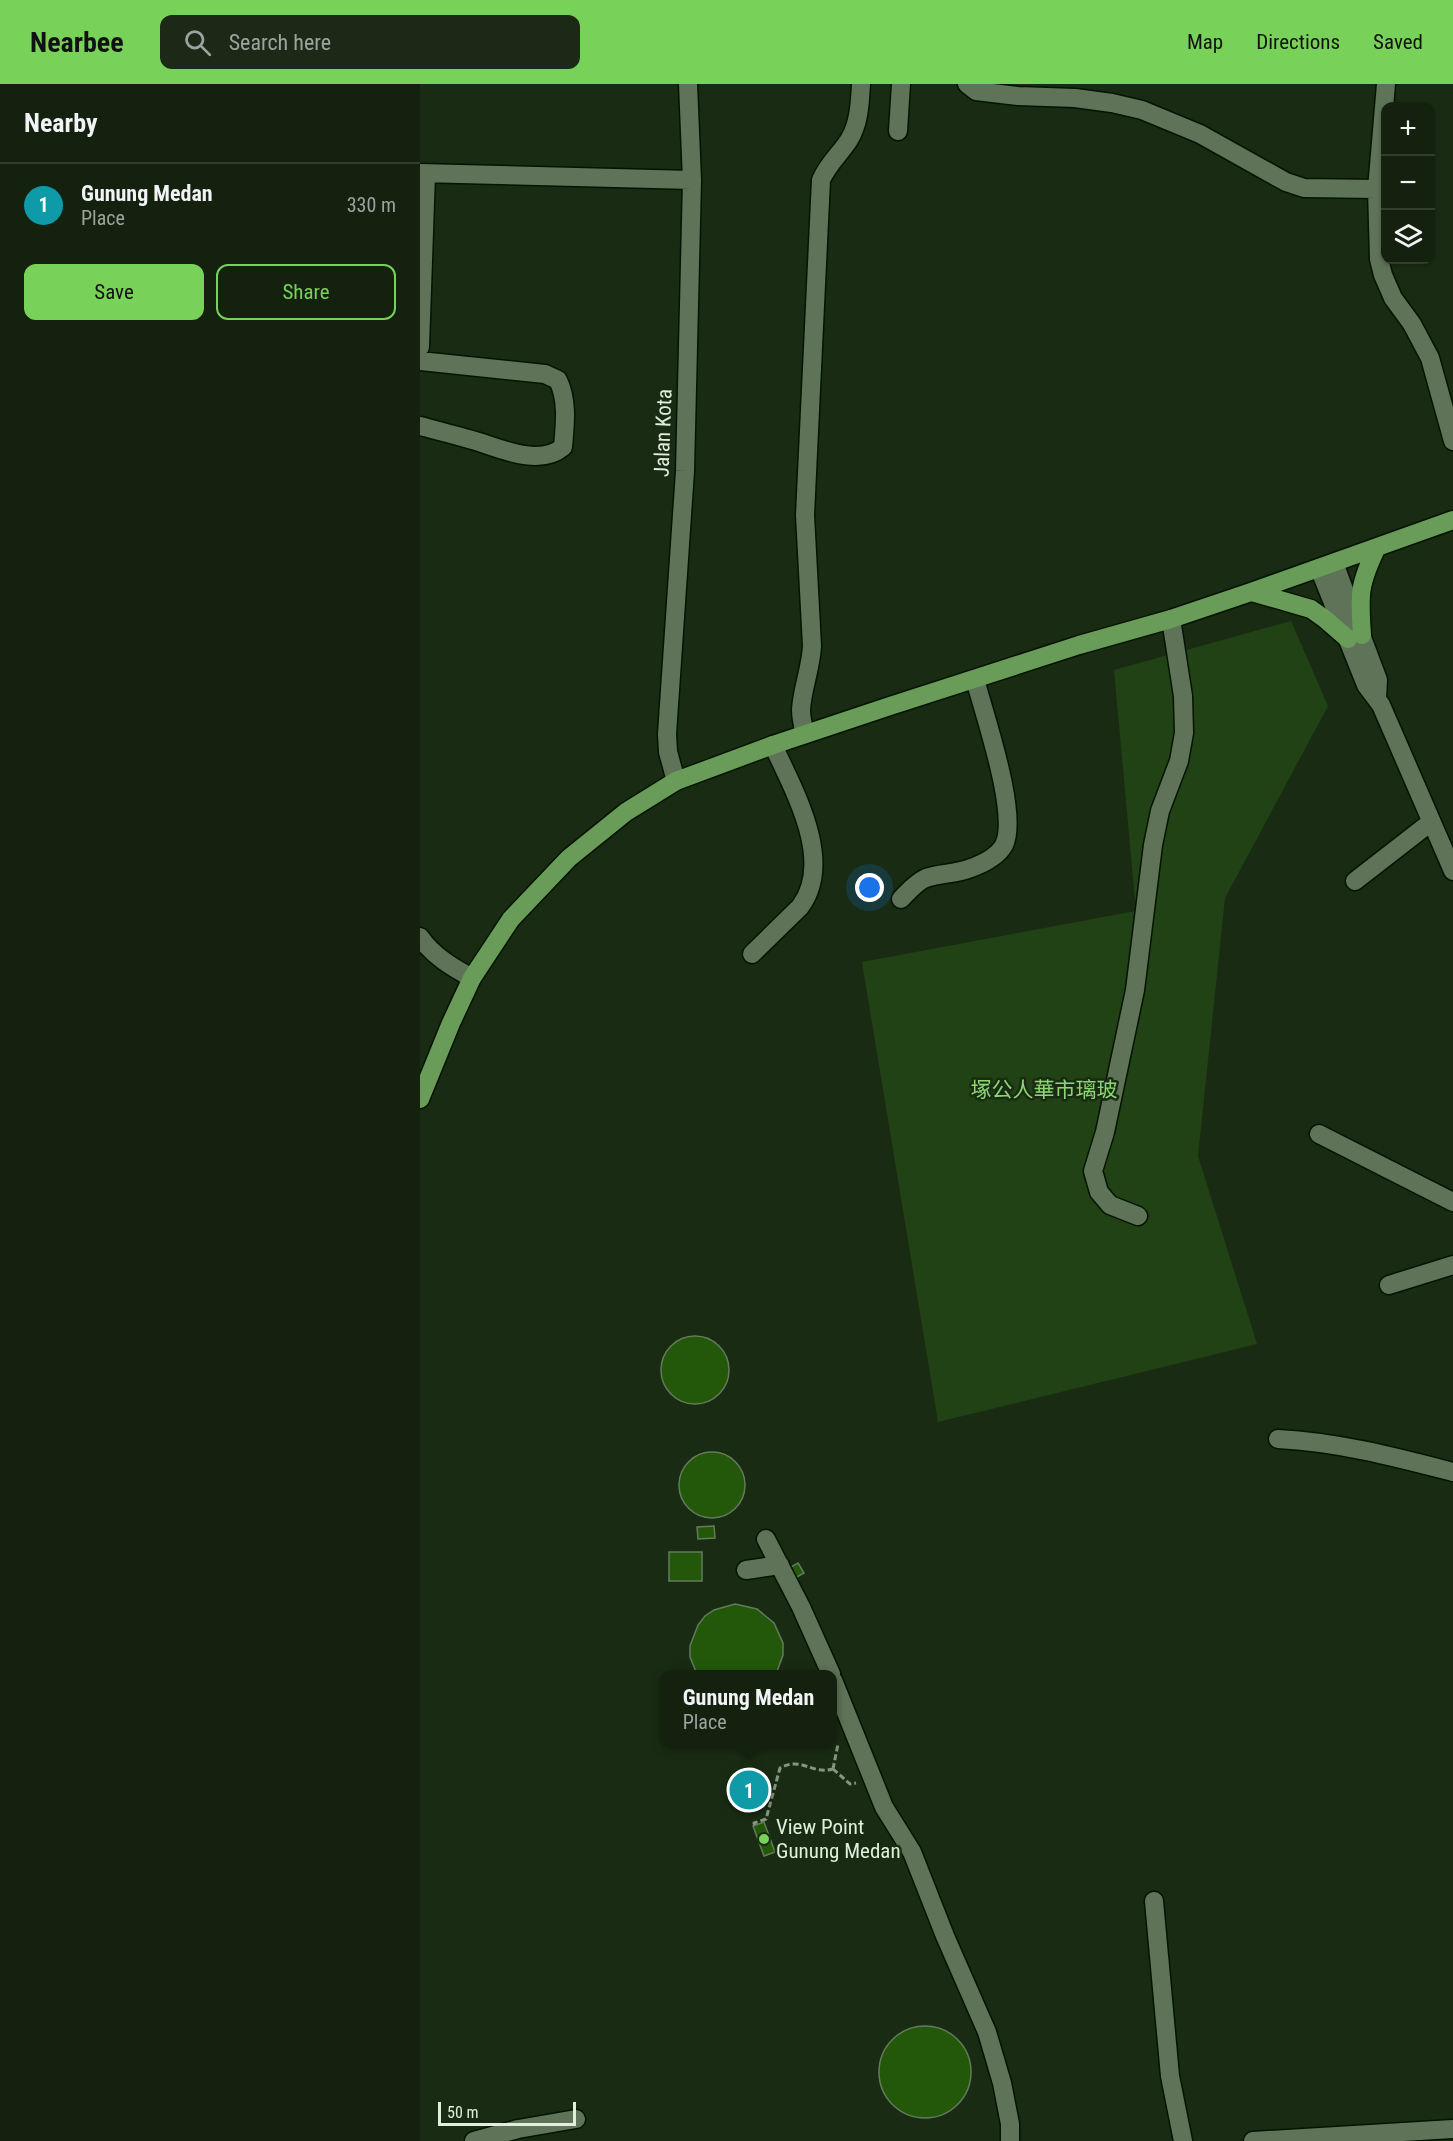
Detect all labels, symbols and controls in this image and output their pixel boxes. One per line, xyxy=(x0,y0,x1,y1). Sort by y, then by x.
search box xyxy=(160,15,580,69)
text: Nearbee xyxy=(30,26,124,59)
icon: search xyxy=(181,26,214,59)
text: Search here xyxy=(229,30,331,55)
text: Map xyxy=(1187,30,1223,54)
text: Directions xyxy=(1256,30,1340,54)
text: Saved xyxy=(1373,30,1423,54)
map controls xyxy=(1381,102,1435,264)
button: + xyxy=(1381,102,1435,156)
text: Nearby xyxy=(24,108,98,138)
button: − xyxy=(1381,156,1435,210)
text: Gunung Medan xyxy=(81,181,213,206)
text: 1 xyxy=(38,193,49,217)
text: 330 m xyxy=(347,193,396,217)
text: Place xyxy=(81,206,125,230)
button: layers xyxy=(1381,210,1435,264)
button: Save xyxy=(24,264,204,320)
button: Share xyxy=(216,264,396,320)
street label: Jalan Kota xyxy=(649,389,677,477)
your location xyxy=(855,873,884,902)
park label: 塚公人華市璃玻 xyxy=(971,1078,1118,1102)
popup xyxy=(660,1670,837,1748)
text: Gunung Medan xyxy=(683,1685,814,1710)
text: Place xyxy=(683,1710,727,1734)
pin: 1 xyxy=(730,1768,768,1812)
place label: View Point Gunung Medan xyxy=(776,1815,901,1863)
marker: View Point Gunung Medan xyxy=(757,1832,771,1846)
scale bar xyxy=(438,2099,576,2126)
text: 50 m xyxy=(447,2103,479,2122)

